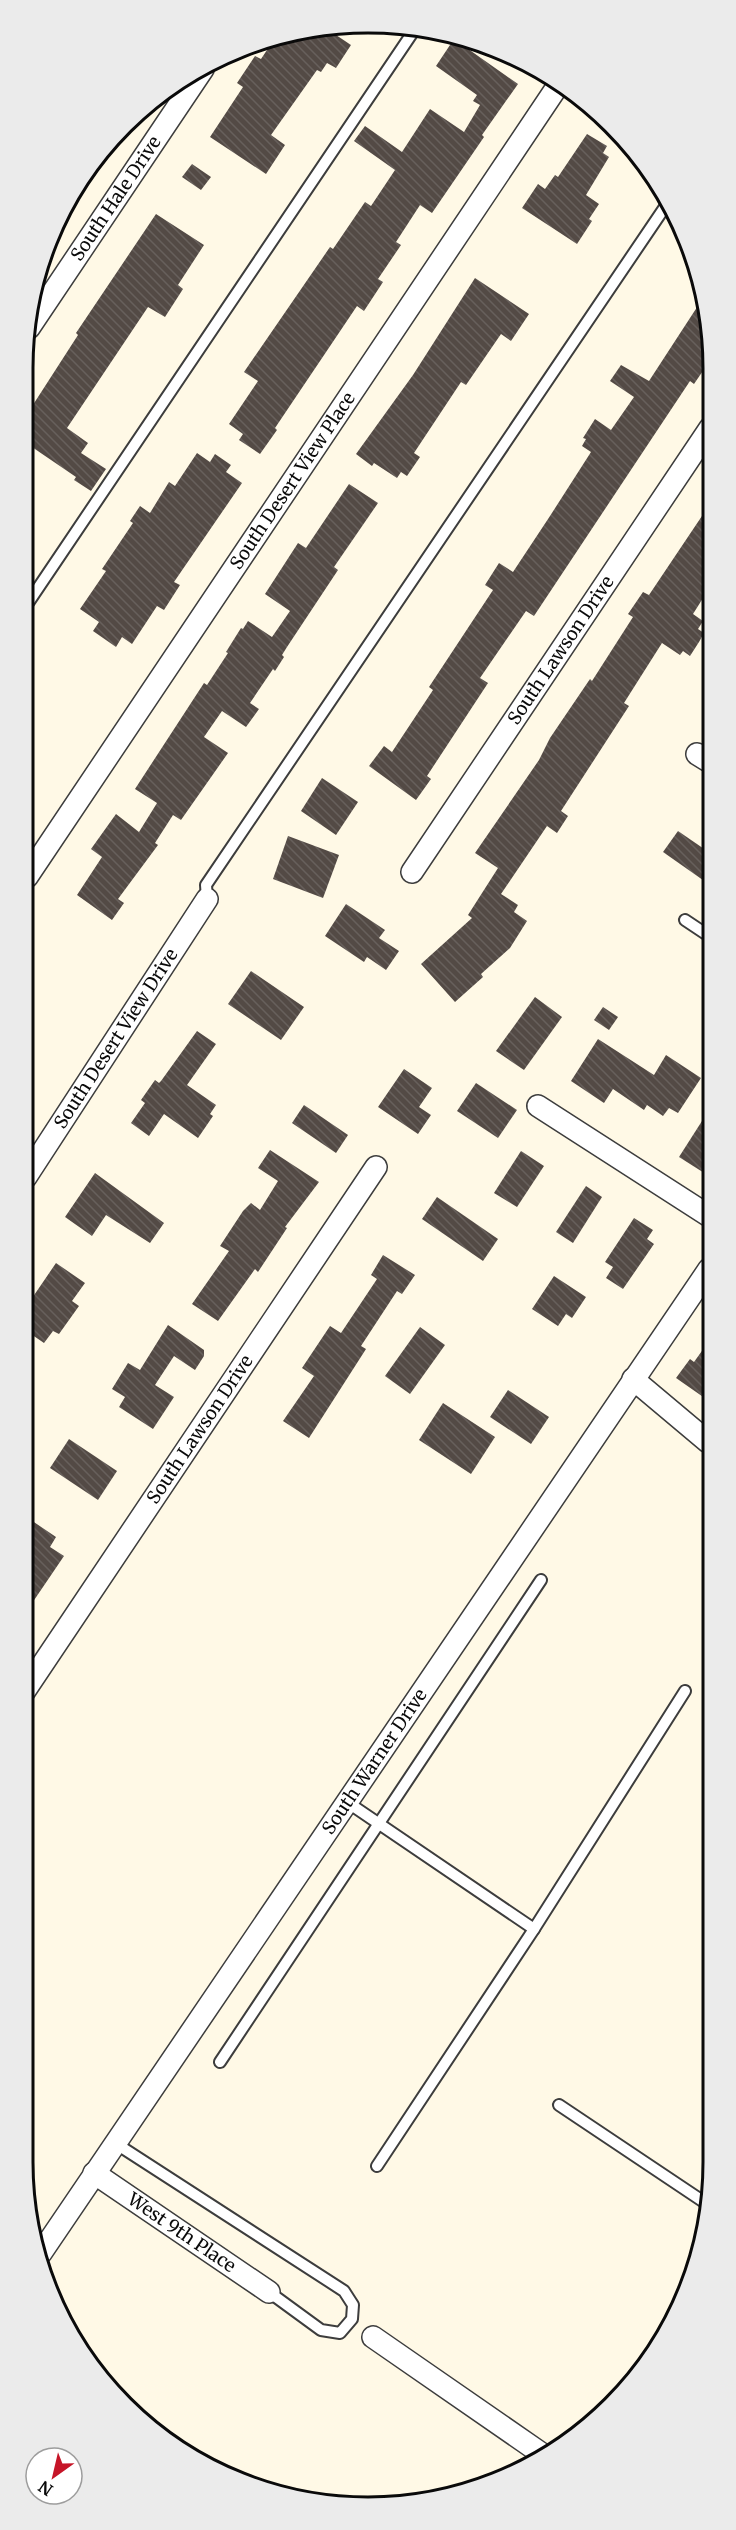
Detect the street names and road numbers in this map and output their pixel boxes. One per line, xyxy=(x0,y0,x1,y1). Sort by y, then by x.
street label: South Hale Drive xyxy=(65,131,166,265)
street label: South Desert View Place xyxy=(225,388,360,574)
street label: South Lawson Drive xyxy=(502,571,619,729)
street label: South Desert View Drive xyxy=(49,944,183,1133)
street label: South Lawson Drive xyxy=(141,1350,258,1508)
street label: South Warner Drive xyxy=(317,1684,432,1839)
street label: West 9th Place xyxy=(123,2187,240,2277)

